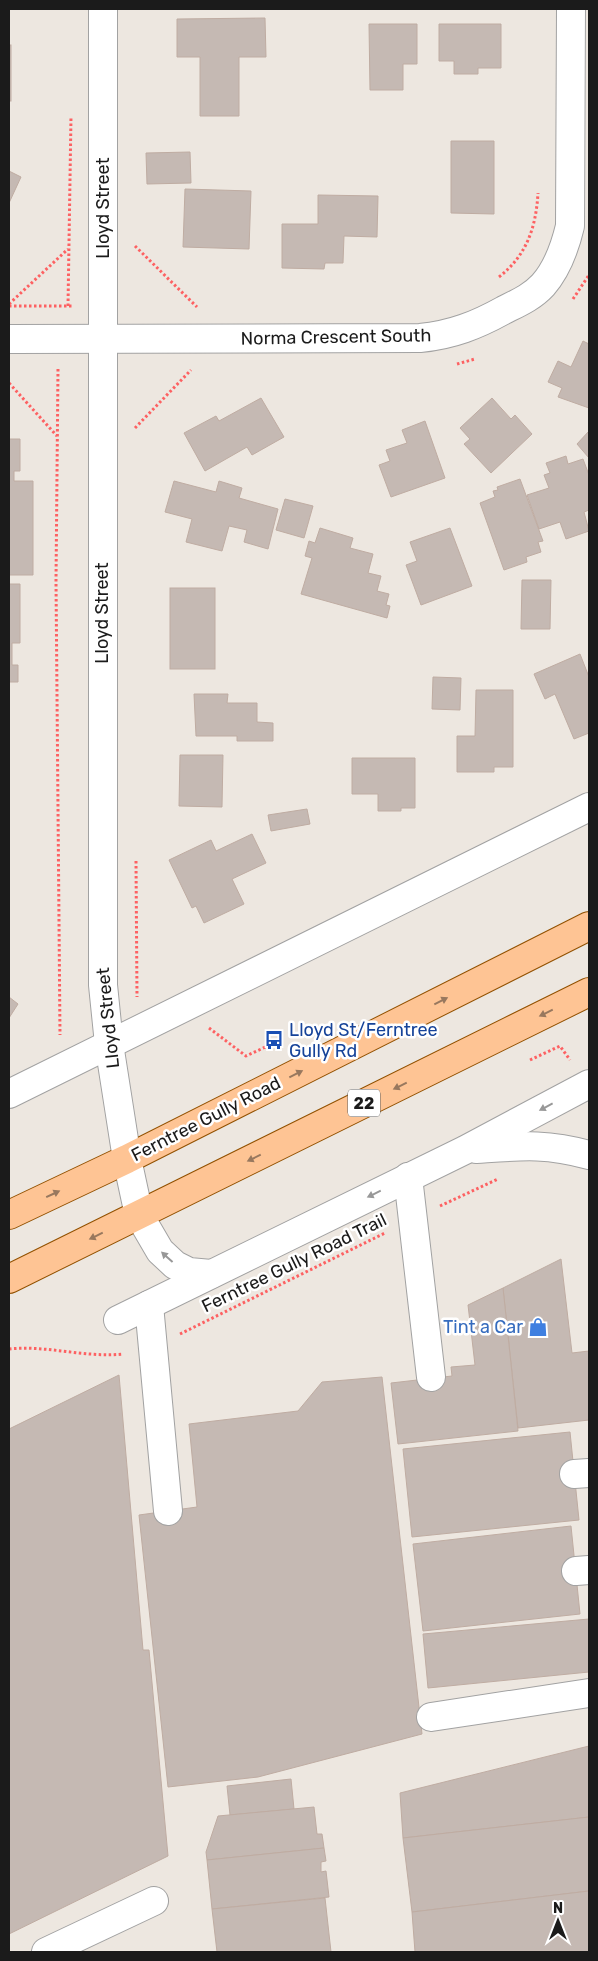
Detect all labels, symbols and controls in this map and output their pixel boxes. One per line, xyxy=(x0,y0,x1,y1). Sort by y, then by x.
street label: Lloyd Street xyxy=(92,157,114,259)
street label: Norma Crescent South xyxy=(241,324,431,350)
street label: Lloyd Street xyxy=(91,562,113,664)
street label: Lloyd Street xyxy=(92,966,124,1070)
one-way arrow xyxy=(434,997,448,1005)
one-way arrow xyxy=(538,1009,553,1018)
place label: Lloyd St/Ferntree Gully Rd xyxy=(289,1019,438,1062)
bus stop icon: Lloyd St/Ferntree Gully Rd xyxy=(263,1029,285,1051)
one-way arrow xyxy=(289,1070,303,1078)
street label: Ferntree Gully Road xyxy=(128,1072,284,1166)
one-way arrow xyxy=(393,1082,407,1090)
road number: 22 xyxy=(348,1090,380,1116)
one-way arrow xyxy=(539,1102,553,1111)
one-way arrow xyxy=(247,1154,262,1162)
one-way arrow xyxy=(46,1190,60,1198)
one-way arrow xyxy=(367,1190,381,1198)
street label: Ferntree Gully Road Trail xyxy=(198,1209,390,1317)
one-way arrow xyxy=(89,1232,103,1240)
one-way arrow xyxy=(161,1251,173,1263)
place label: Tint a Car xyxy=(443,1316,523,1338)
shop icon: Tint a Car xyxy=(527,1316,549,1338)
north arrow xyxy=(533,1896,583,1946)
text: N xyxy=(553,1900,563,1917)

